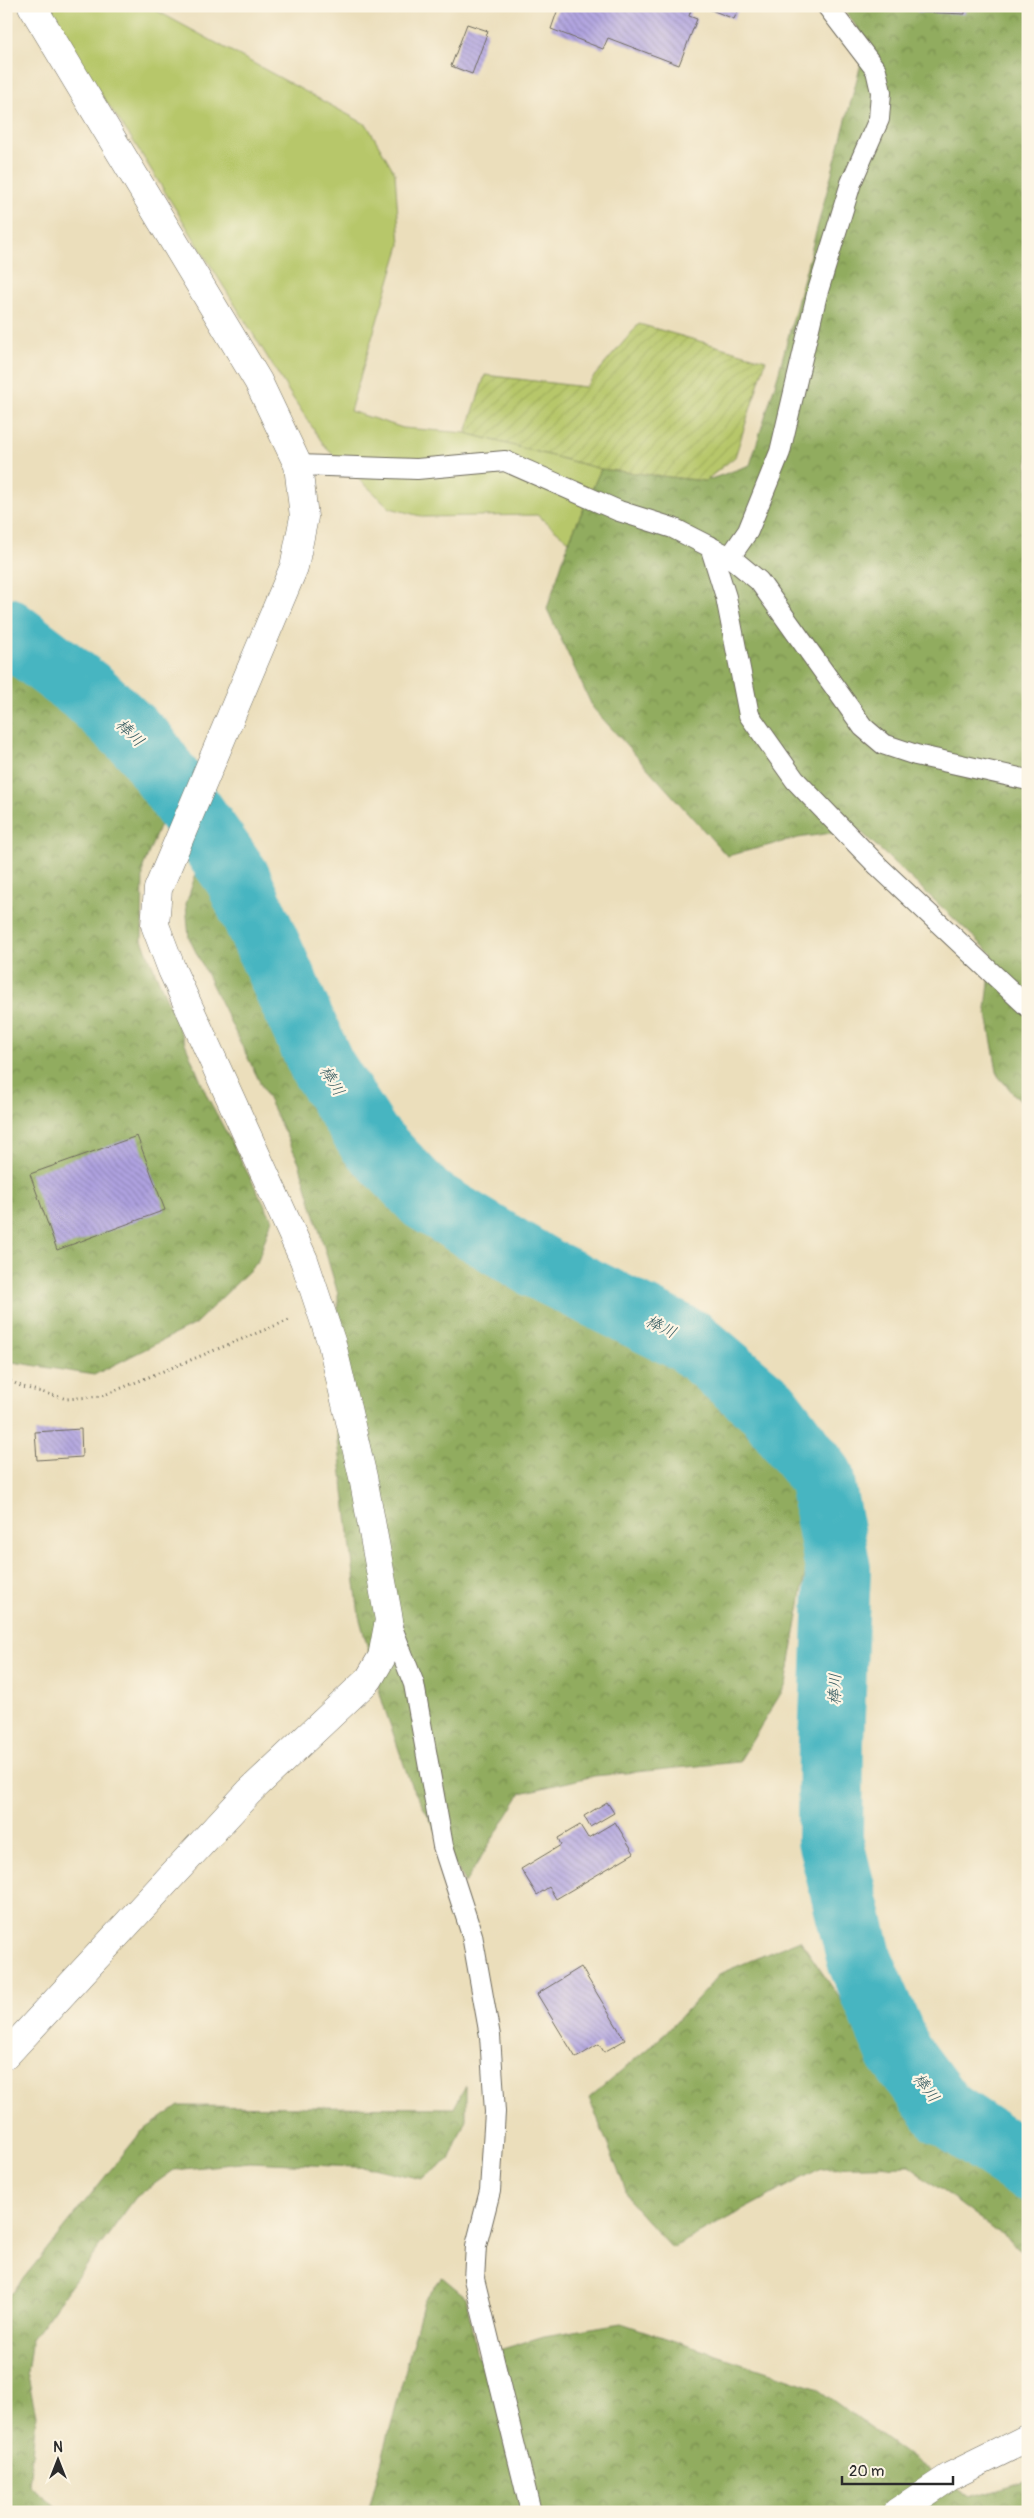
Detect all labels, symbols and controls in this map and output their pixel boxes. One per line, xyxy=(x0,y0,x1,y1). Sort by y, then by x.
water label: 棒川 xyxy=(112,715,148,751)
water label: 棒川 xyxy=(315,1062,349,1100)
water label: 棒川 xyxy=(642,1311,680,1343)
water label: 棒川 xyxy=(824,1673,846,1705)
water label: 棒川 xyxy=(908,2069,944,2107)
north arrow xyxy=(32,2436,82,2486)
text: N xyxy=(53,2439,63,2456)
scale bar xyxy=(842,2453,953,2485)
text: 20 m xyxy=(849,2462,884,2481)

